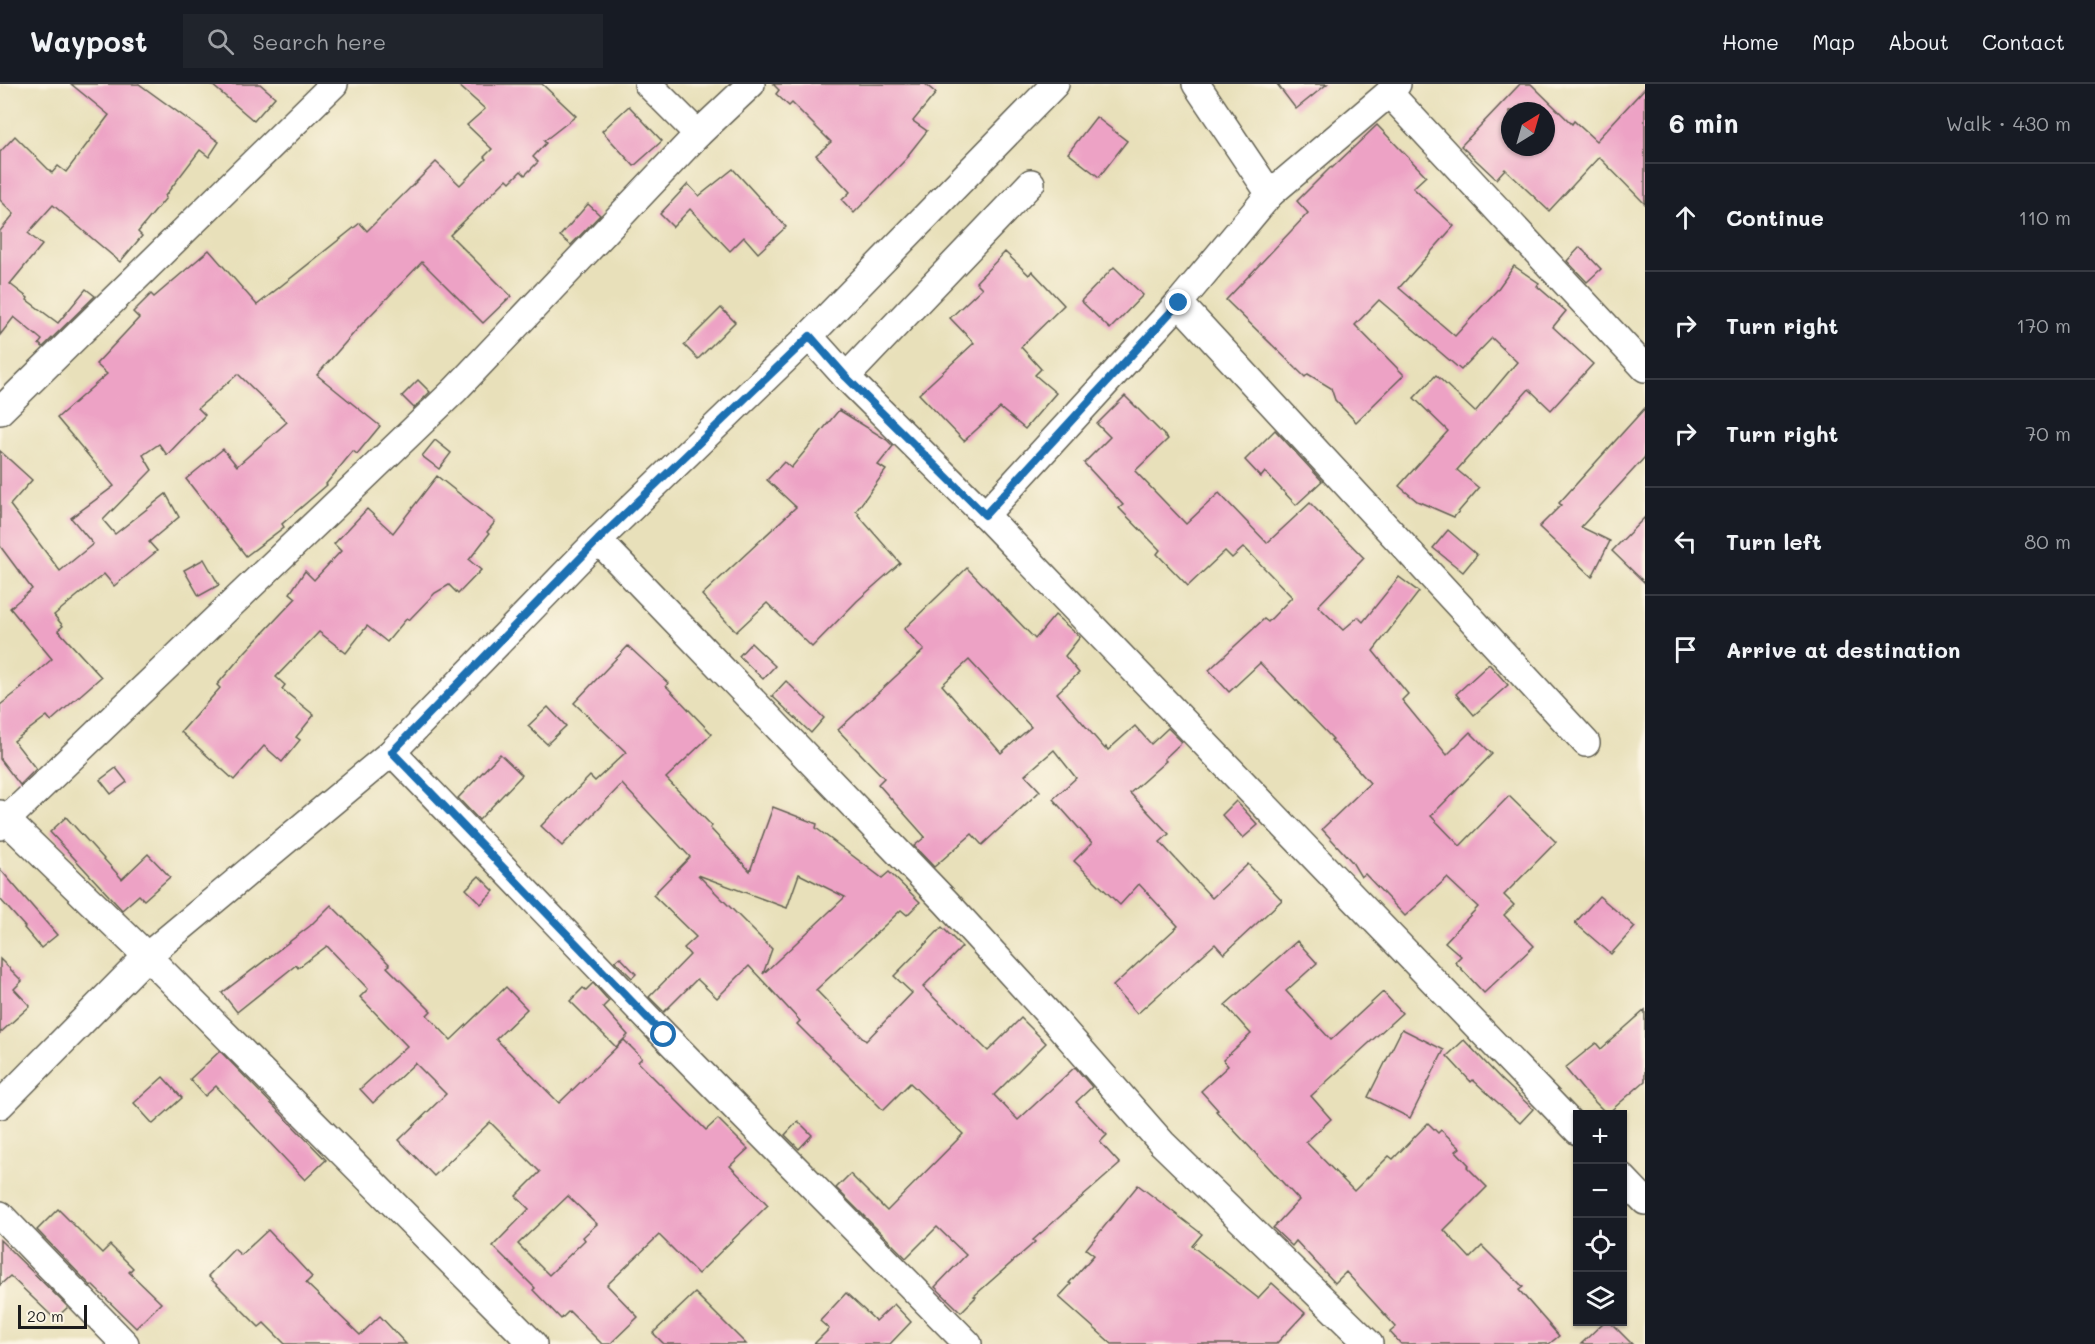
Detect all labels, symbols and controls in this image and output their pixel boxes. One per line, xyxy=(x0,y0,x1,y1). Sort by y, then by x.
search box xyxy=(183,14,603,68)
text: Waypost xyxy=(30,23,147,59)
icon: search xyxy=(204,25,237,58)
text: Search here xyxy=(252,27,386,56)
text: Home xyxy=(1722,28,1779,55)
text: Map xyxy=(1812,28,1855,55)
text: About xyxy=(1888,28,1949,55)
text: Contact xyxy=(1982,28,2065,55)
north arrow xyxy=(1501,102,1555,156)
text: 6 min xyxy=(1669,106,1738,140)
text: Walk · 430 m xyxy=(1946,110,2071,136)
icon: ahead xyxy=(1669,201,1702,234)
text: Continue xyxy=(1726,203,1824,232)
text: 110 m xyxy=(2018,204,2071,230)
route end xyxy=(1165,289,1191,315)
icon: right xyxy=(1669,309,1702,342)
text: Turn right xyxy=(1726,311,1838,340)
text: 170 m xyxy=(2016,312,2071,338)
icon: right xyxy=(1669,417,1702,450)
text: Turn right xyxy=(1726,419,1838,448)
text: 70 m xyxy=(2025,420,2071,446)
icon: left xyxy=(1669,525,1702,558)
text: Turn left xyxy=(1726,527,1822,556)
text: 80 m xyxy=(2024,528,2071,554)
icon: arrive xyxy=(1669,633,1702,666)
text: Arrive at destination xyxy=(1726,635,1961,664)
route start xyxy=(650,1021,676,1047)
map controls xyxy=(1573,1110,1627,1326)
button: + xyxy=(1573,1110,1627,1164)
button: − xyxy=(1573,1164,1627,1218)
button: locate xyxy=(1573,1218,1627,1272)
button: layers xyxy=(1573,1272,1627,1326)
scale bar xyxy=(18,1302,87,1330)
text: 20 m xyxy=(27,1305,64,1326)

